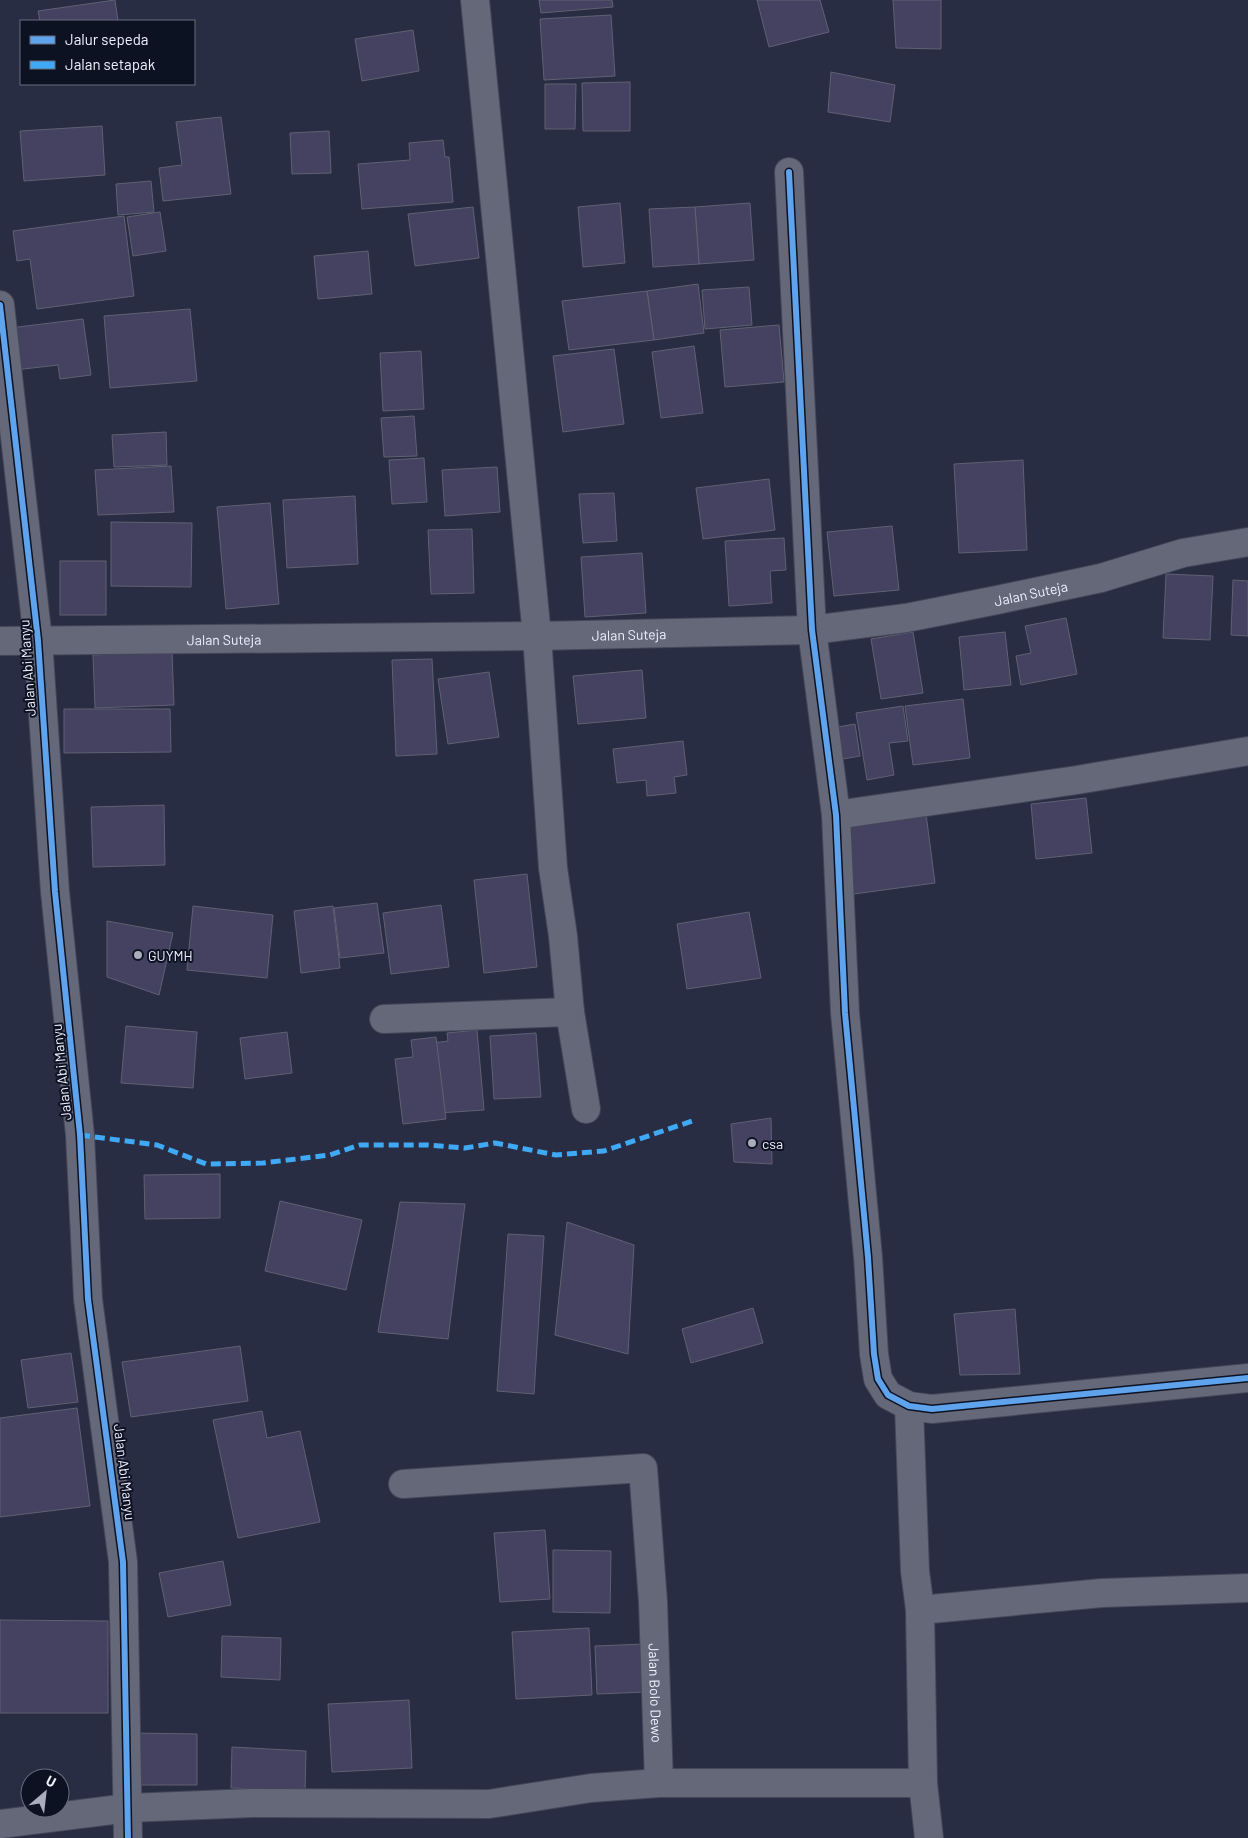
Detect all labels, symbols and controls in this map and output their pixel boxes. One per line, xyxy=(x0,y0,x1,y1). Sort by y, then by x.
legend xyxy=(20,20,195,85)
text: Jalur sepeda xyxy=(65,30,149,48)
text: Jalan setapak xyxy=(65,55,156,73)
street label: Jalan Suteja xyxy=(992,577,1069,609)
street label: Jalan Abi Manyu xyxy=(15,619,39,717)
street label: Jalan Suteja xyxy=(591,625,666,643)
street label: Jalan Suteja xyxy=(187,630,261,648)
place label: GUYMH xyxy=(148,947,193,964)
marker: GUYMH xyxy=(132,949,144,961)
street label: Jalan Abi Manyu xyxy=(47,1023,75,1121)
place label: csa xyxy=(762,1135,783,1152)
marker: csa xyxy=(746,1137,758,1149)
street label: Jalan Abi Manyu xyxy=(111,1423,139,1521)
street label: Jalan Bolo Dewo xyxy=(646,1643,666,1743)
north arrow xyxy=(20,1768,70,1818)
text: U xyxy=(43,1772,59,1791)

